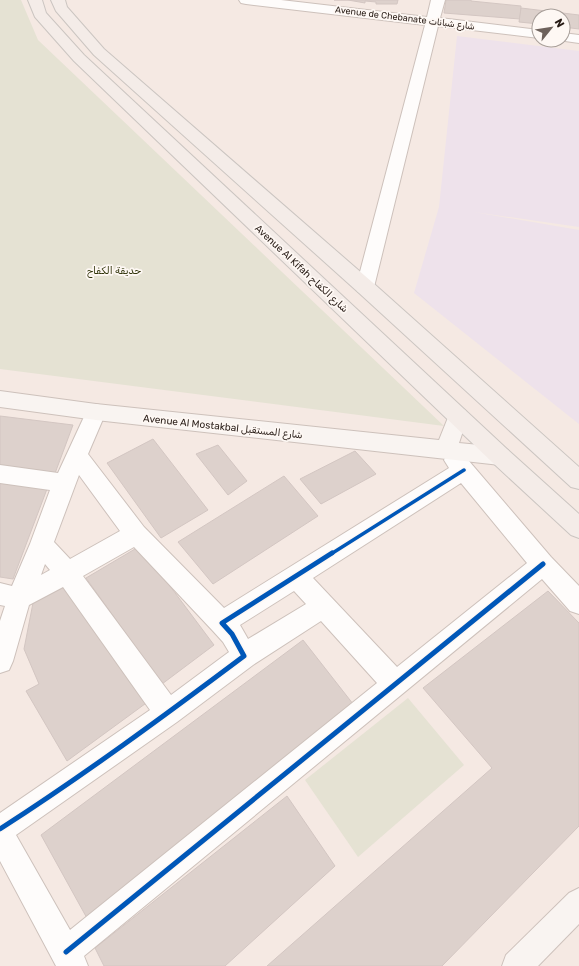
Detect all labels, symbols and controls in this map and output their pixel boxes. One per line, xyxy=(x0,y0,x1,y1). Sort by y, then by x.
street label: Avenue de Chebanate شارع شبانات xyxy=(334,4,475,33)
north arrow xyxy=(531,8,571,48)
text: N xyxy=(552,17,567,30)
street label: Avenue Al Kifah شارع الكفاح xyxy=(251,222,351,316)
park label: حديقة الكفاح xyxy=(87,265,141,278)
street label: Avenue Al Mostakbal شارع المستقبل xyxy=(142,413,303,442)

